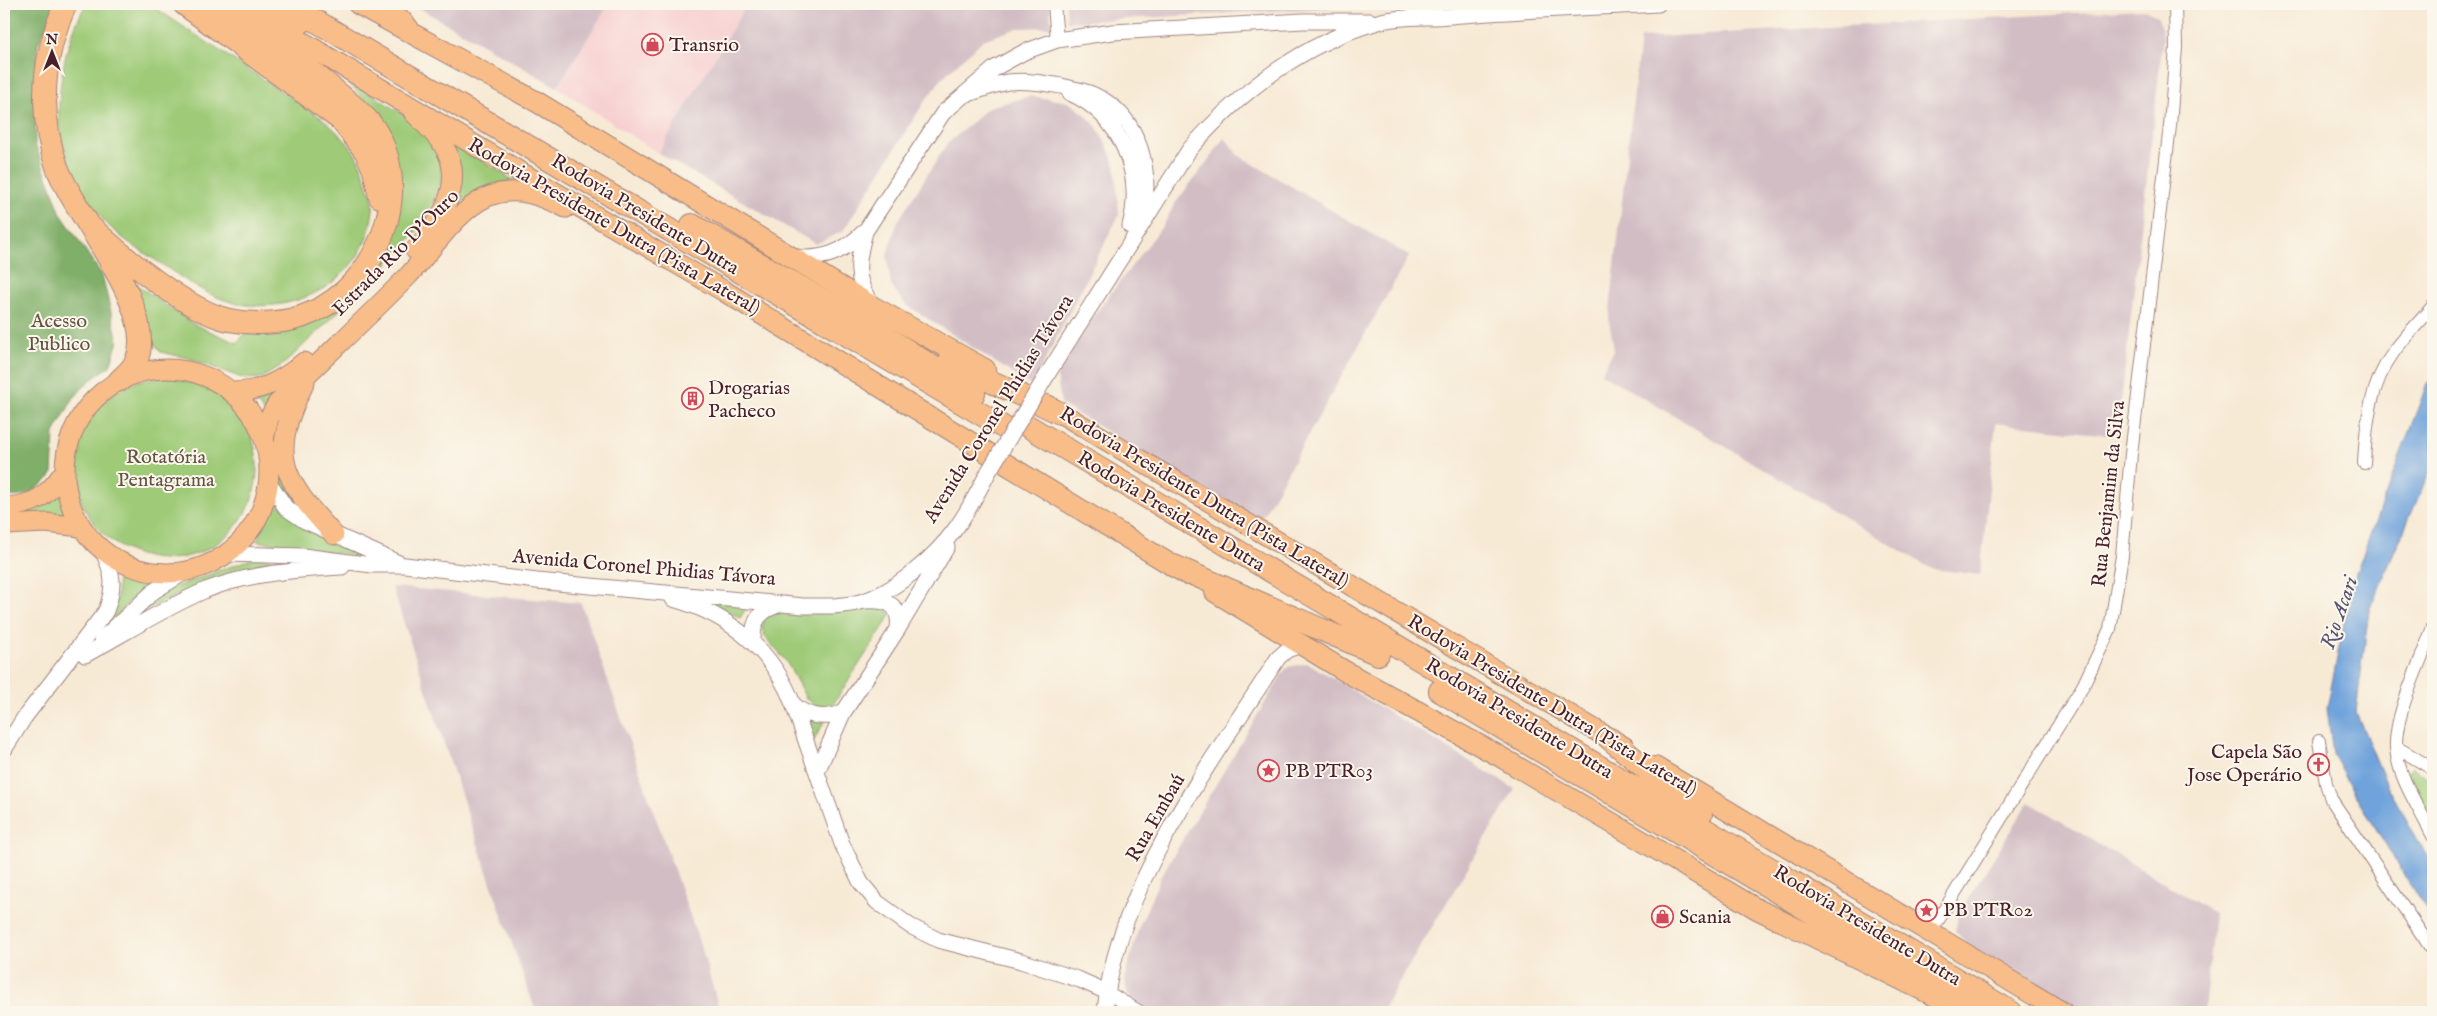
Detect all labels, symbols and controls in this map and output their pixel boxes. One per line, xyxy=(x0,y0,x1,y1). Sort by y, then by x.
north arrow xyxy=(28,28,78,78)
text: N xyxy=(45,31,58,49)
shop icon: Transrio xyxy=(641,33,665,57)
place label: Transrio xyxy=(669,33,739,58)
street label: Rodovia Presidente Dutra (Pista Lateral) xyxy=(463,133,765,321)
street label: Rodovia Presidente Dutra xyxy=(546,149,744,281)
street label: Estrada Rio D'Ouro xyxy=(327,184,465,322)
street label: Avenida Coronel Phidias Távora xyxy=(918,290,1080,528)
park label: Acesso Publico xyxy=(28,309,91,357)
place label: Drogarias Pacheco xyxy=(708,376,790,424)
building icon: Drogarias Pacheco xyxy=(680,387,704,411)
street label: Rua Benjamim da Silva xyxy=(2087,399,2131,589)
street label: Rodovia Presidente Dutra (Pista Lateral) xyxy=(1055,402,1353,594)
park label: Rotatória Pentagrama xyxy=(117,445,215,493)
street label: Rodovia Presidente Dutra xyxy=(1073,446,1269,578)
street label: Avenida Coronel Phidias Távora xyxy=(510,544,777,592)
water label: Rio Acari xyxy=(2315,571,2366,653)
street label: Rodovia Presidente Dutra (Pista Lateral) xyxy=(1403,610,1701,802)
street label: Rodovia Presidente Dutra xyxy=(1421,653,1617,785)
place label: Capela São Jose Operário xyxy=(2185,740,2302,788)
church icon: Capela São Jose Operário xyxy=(2306,752,2330,776)
place icon: PB PTR03 xyxy=(1257,759,1281,783)
place label: PB PTR03 xyxy=(1285,759,1373,784)
street label: Rua Embaú xyxy=(1121,770,1191,866)
street label: Rodovia Presidente Dutra xyxy=(1768,860,1966,992)
place icon: PB PTR02 xyxy=(1915,898,1939,922)
place label: PB PTR02 xyxy=(1943,898,2033,923)
shop icon: Scania xyxy=(1651,905,1675,929)
place label: Scania xyxy=(1679,905,1731,930)

